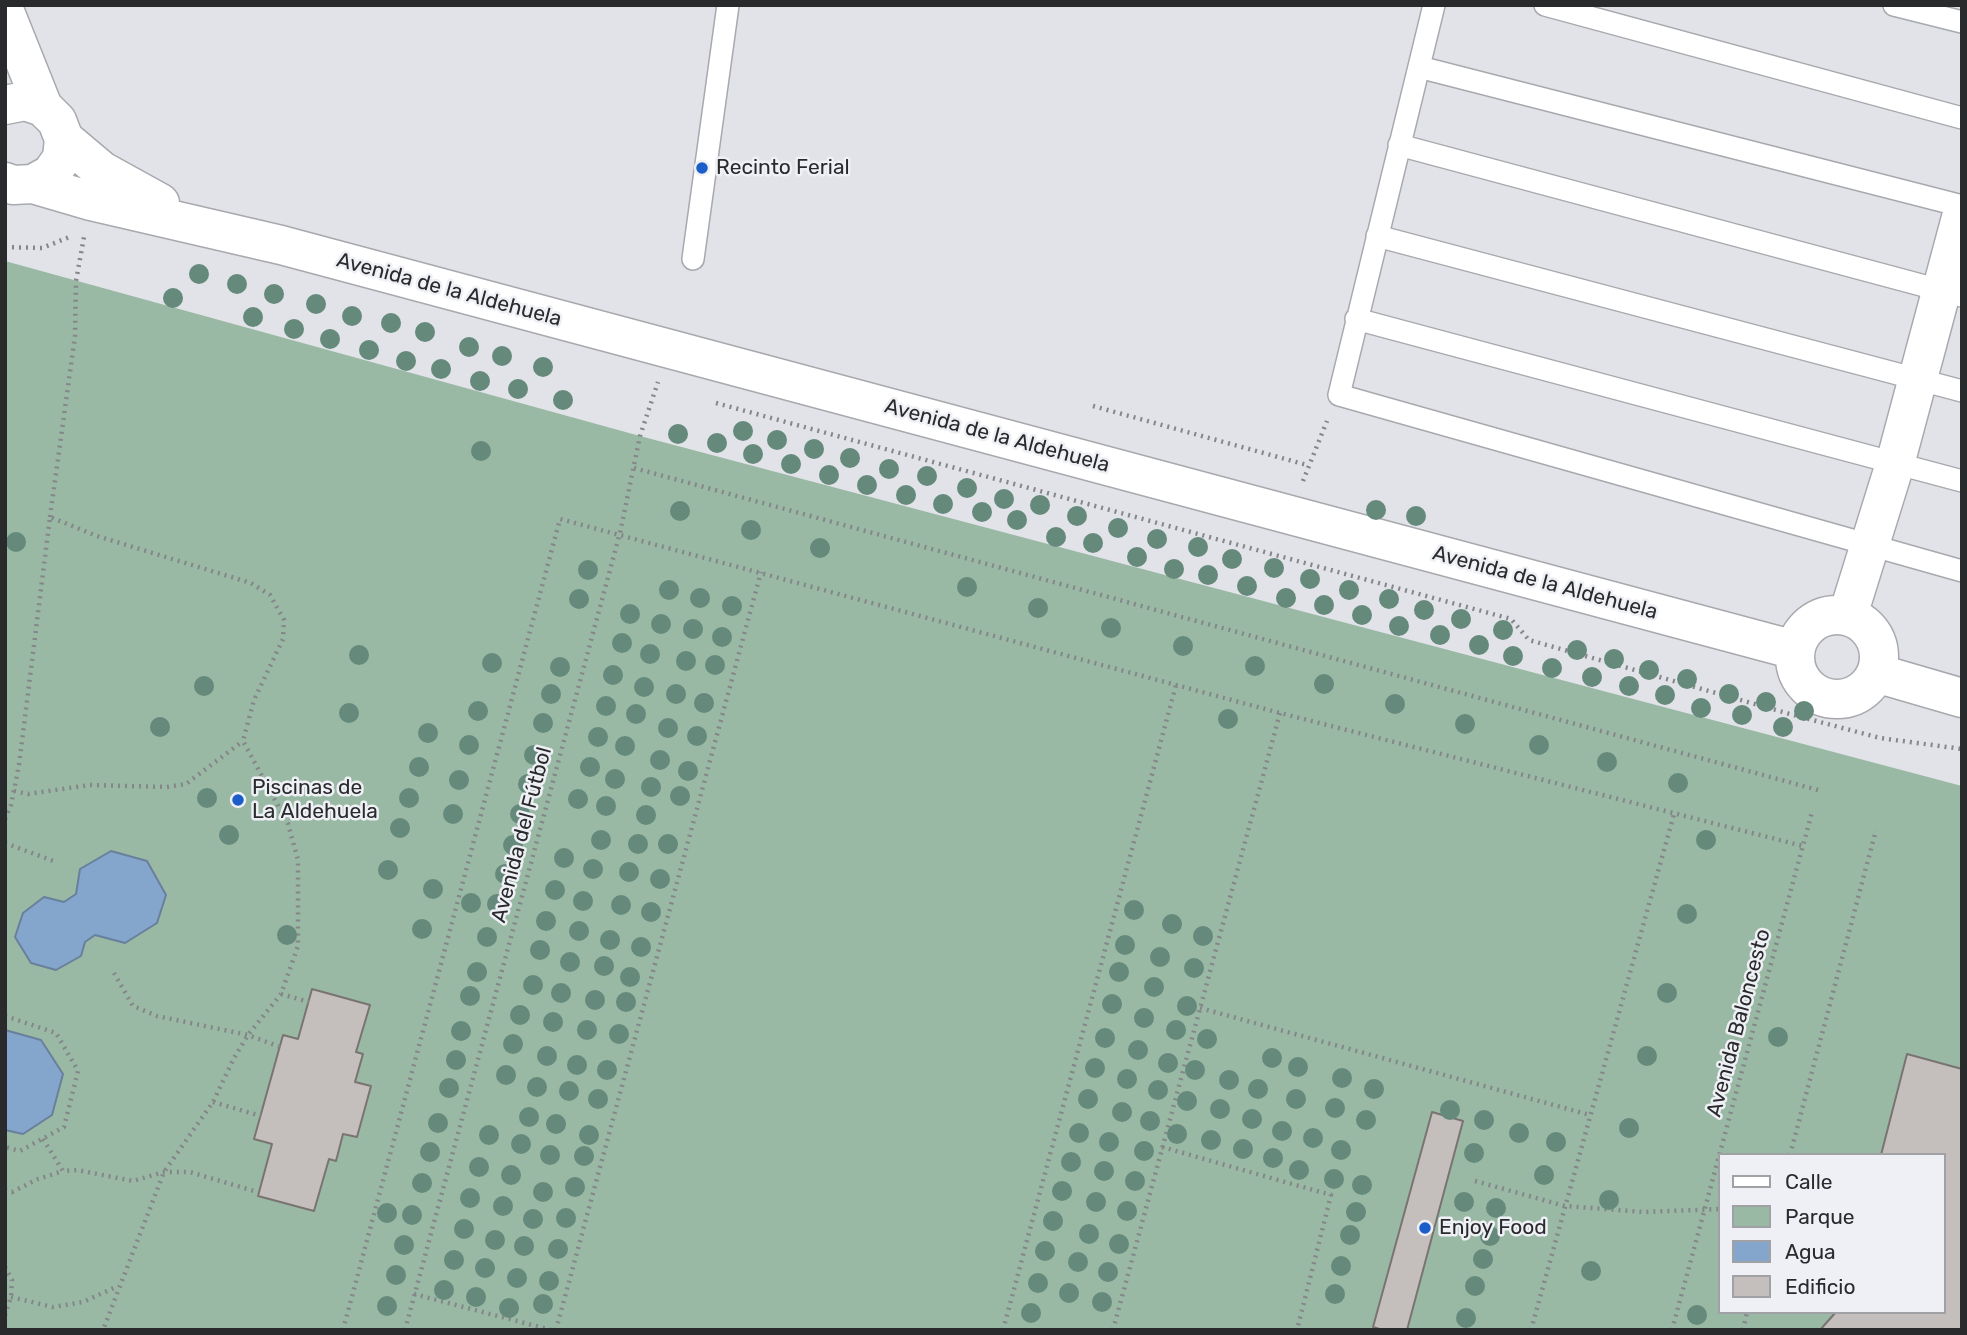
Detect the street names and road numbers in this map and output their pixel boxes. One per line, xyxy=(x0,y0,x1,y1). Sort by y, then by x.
street label: Avenida de la Aldehuela xyxy=(334,248,564,332)
street label: Avenida de la Aldehuela xyxy=(882,394,1112,478)
street label: Avenida de la Aldehuela xyxy=(1430,541,1660,625)
street label: Avenida del Fútbol xyxy=(486,745,558,925)
street label: Avenida Baloncesto xyxy=(1702,926,1776,1120)

